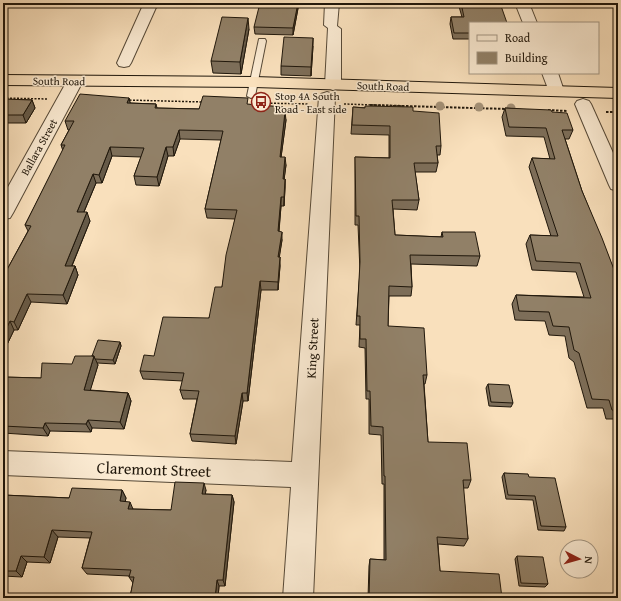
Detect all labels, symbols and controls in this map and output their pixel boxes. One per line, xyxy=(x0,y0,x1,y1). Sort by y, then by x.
legend xyxy=(469,22,599,74)
text: Road xyxy=(505,29,531,46)
text: Building xyxy=(505,49,548,66)
street label: South Road xyxy=(33,73,85,89)
street label: South Road xyxy=(357,77,410,95)
place label: Stop 4A South Road - East side xyxy=(275,88,347,117)
bus stop icon: Stop 4A South Road - East side xyxy=(250,91,272,113)
street label: Ballara Street xyxy=(17,116,61,178)
street label: King Street xyxy=(301,317,324,379)
street label: Claremont Street xyxy=(96,455,212,483)
north arrow xyxy=(559,539,599,579)
text: N xyxy=(581,556,597,565)

